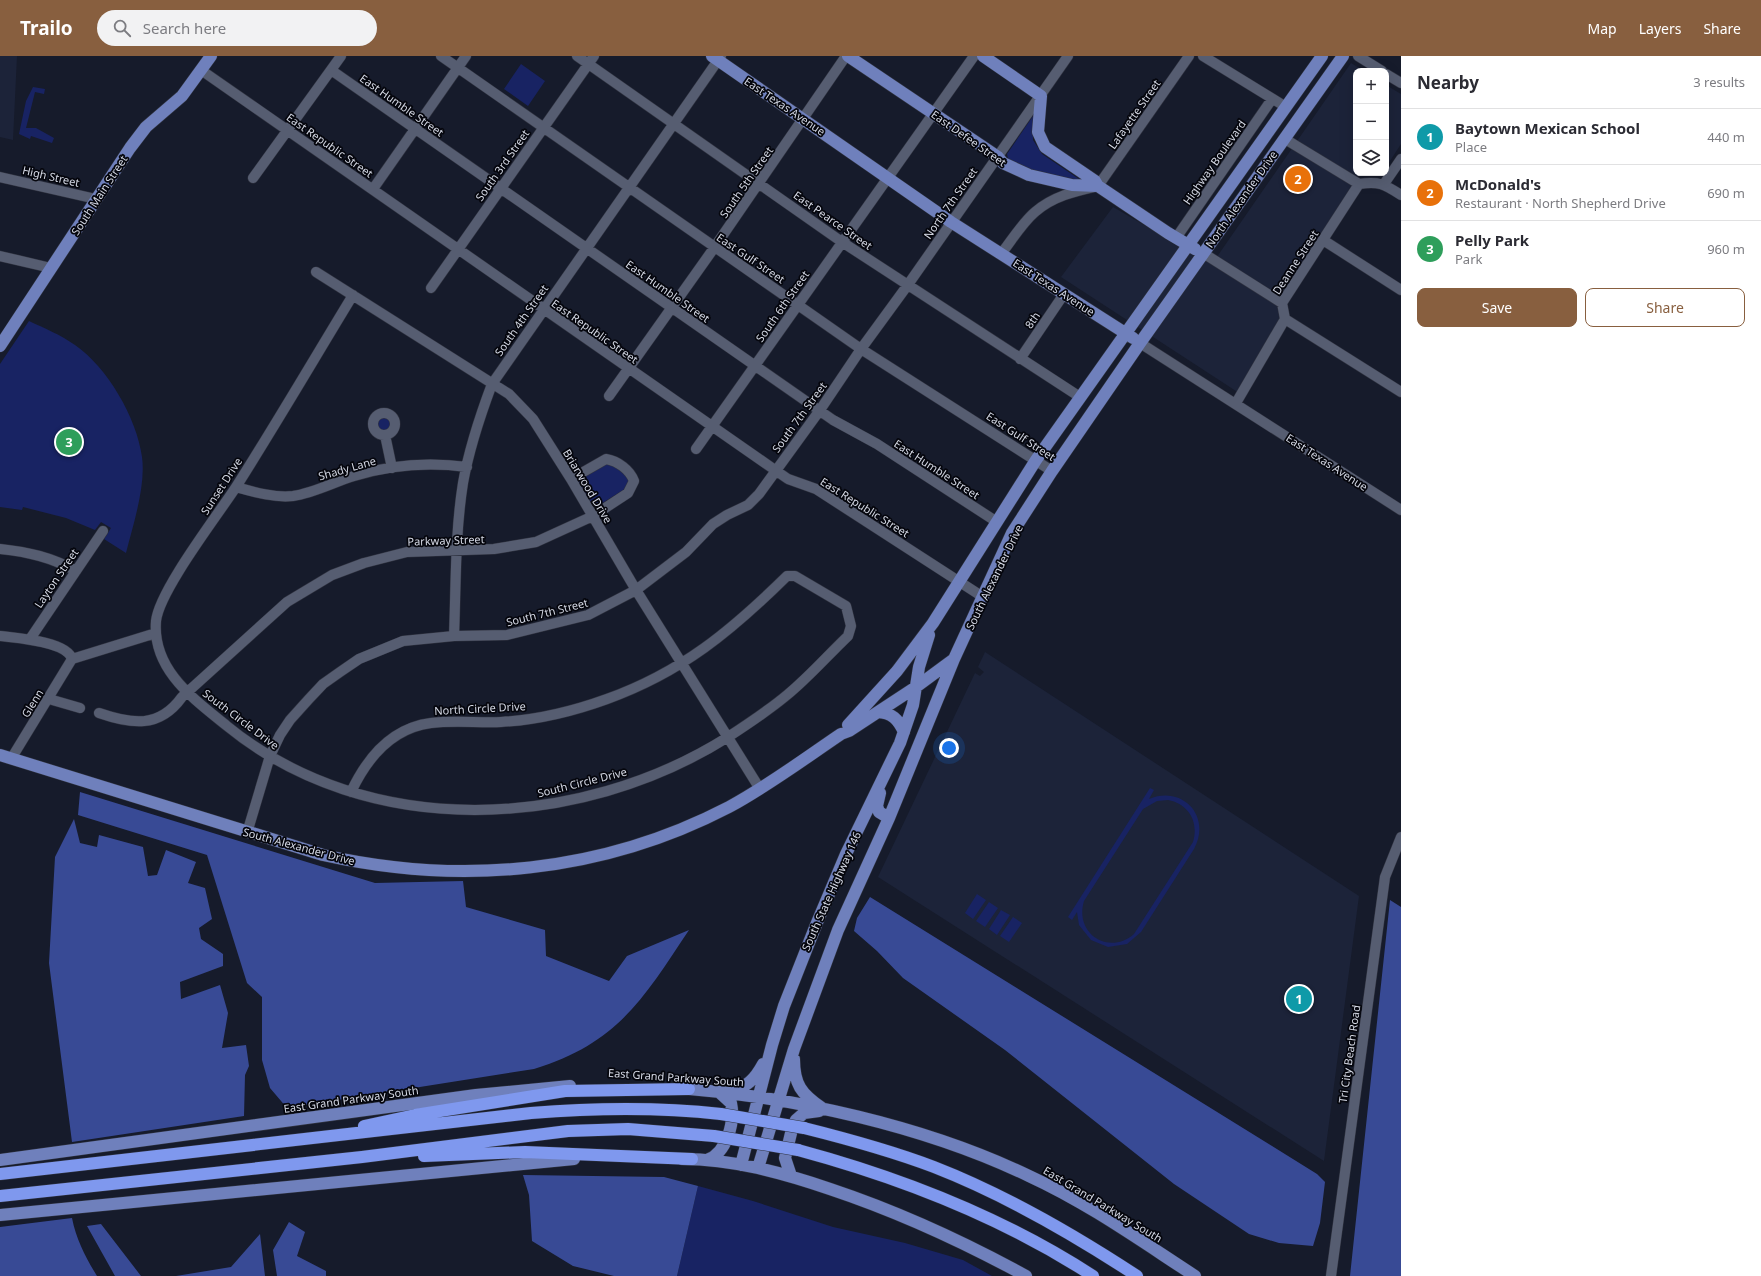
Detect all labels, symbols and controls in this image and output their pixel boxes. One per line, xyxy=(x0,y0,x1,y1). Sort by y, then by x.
search box xyxy=(97,10,377,46)
text: Trailo xyxy=(20,15,73,41)
icon: search xyxy=(111,17,133,39)
text: Search here xyxy=(143,18,226,38)
text: Map xyxy=(1588,19,1617,38)
text: Layers xyxy=(1639,19,1681,38)
text: Share xyxy=(1703,19,1741,38)
map controls xyxy=(1353,68,1389,176)
button: + xyxy=(1353,68,1389,104)
street label: East Humble Street xyxy=(357,70,447,140)
text: Nearby xyxy=(1417,71,1479,94)
street label: East Texas Avenue xyxy=(742,73,828,139)
text: 3 results xyxy=(1693,73,1745,91)
street label: Lafayette Street xyxy=(1105,76,1164,152)
button: − xyxy=(1353,104,1389,140)
street label: East Defee Street xyxy=(928,107,1010,170)
street label: East Republic Street xyxy=(284,110,376,180)
street label: Highway Boulevard xyxy=(1179,117,1249,207)
text: Baytown Mexican School xyxy=(1455,118,1640,138)
street label: South 3rd Street xyxy=(472,126,532,204)
text: 1 xyxy=(1426,128,1434,146)
text: 440 m xyxy=(1707,128,1745,146)
text: Place xyxy=(1455,138,1487,156)
button: layers xyxy=(1353,140,1389,176)
street label: South 5th Street xyxy=(716,143,776,221)
street label: North Alexander Drive xyxy=(1202,147,1280,251)
street label: South Main Street xyxy=(68,152,130,238)
street label: High Street xyxy=(21,162,81,190)
street label: North 7th Street xyxy=(920,164,980,242)
pin: 2 xyxy=(1285,164,1311,194)
text: McDonald's xyxy=(1455,174,1541,194)
text: 2 xyxy=(1426,184,1434,202)
text: 690 m xyxy=(1707,184,1745,202)
street label: East Pearce Street xyxy=(791,187,875,253)
text: Restaurant · North Shepherd Drive xyxy=(1455,194,1666,212)
street label: Deanne Street xyxy=(1269,227,1321,297)
street label: East Gulf Street xyxy=(714,230,788,286)
text: Pelly Park xyxy=(1455,230,1529,250)
text: 3 xyxy=(1426,240,1434,258)
text: 960 m xyxy=(1707,240,1745,258)
text: Park xyxy=(1455,250,1482,268)
street label: East Texas Avenue xyxy=(1010,255,1098,319)
street label: East Humble Street xyxy=(623,256,713,326)
street label: South 6th Street xyxy=(752,267,812,345)
street label: South 4th Street xyxy=(491,281,551,359)
button: Save xyxy=(1417,288,1577,327)
button: Share xyxy=(1585,288,1745,327)
street label: East Republic Street xyxy=(549,296,641,366)
street label: 8th xyxy=(1021,309,1043,331)
street label: South 7th Street xyxy=(768,379,830,455)
street label: East Gulf Street xyxy=(984,408,1058,464)
pin: 3 xyxy=(56,427,82,457)
street label: East Texas Avenue xyxy=(1283,430,1371,494)
street label: East Humble Street xyxy=(891,436,983,502)
street label: Briarwood Drive xyxy=(560,446,616,526)
street label: Shady Lane xyxy=(316,453,378,483)
street label: Sunset Drive xyxy=(197,455,245,517)
street label: East Republic Street xyxy=(818,474,912,540)
street label: South Alexander Drive xyxy=(962,522,1026,632)
street label: Parkway Street xyxy=(407,531,485,549)
street label: Layton Street xyxy=(31,545,81,611)
street label: South 7th Street xyxy=(505,595,589,629)
street label: South Circle Drive xyxy=(200,685,282,753)
street label: Glenn xyxy=(18,686,46,720)
street label: North Circle Drive xyxy=(434,698,526,718)
your location xyxy=(939,738,959,758)
street label: South Circle Drive xyxy=(536,764,628,800)
street label: South Alexander Drive xyxy=(241,824,357,868)
street label: South State Highway 146 xyxy=(798,829,864,953)
pin: 1 xyxy=(1286,984,1312,1014)
street label: Tri City Beach Road xyxy=(1335,1004,1363,1104)
street label: East Grand Parkway South xyxy=(608,1065,744,1089)
street label: East Grand Parkway South xyxy=(283,1082,419,1116)
street label: East Grand Parkway South xyxy=(1041,1163,1165,1245)

